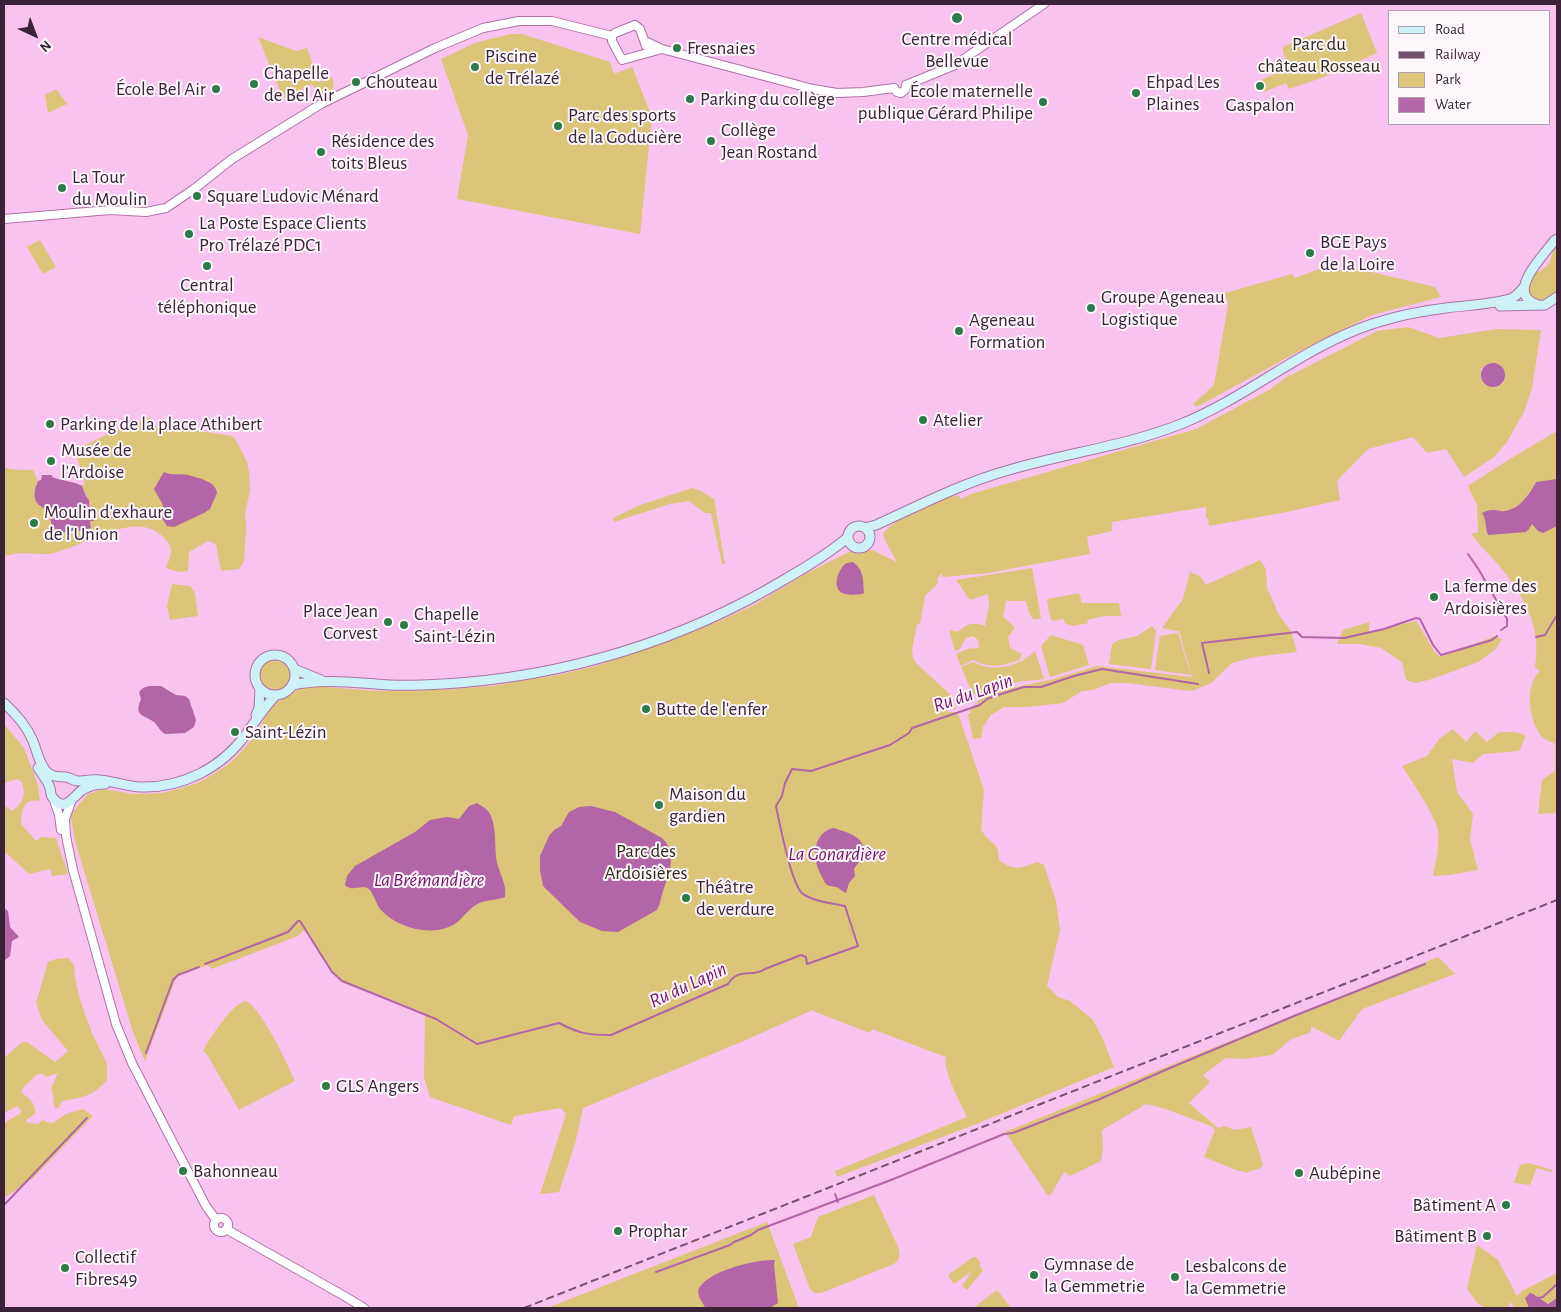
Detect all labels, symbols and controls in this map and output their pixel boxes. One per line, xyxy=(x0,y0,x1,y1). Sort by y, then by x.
north arrow xyxy=(10,10,60,60)
legend xyxy=(1388,10,1551,125)
marker: Centre médical Bellevue xyxy=(950,11,964,25)
text: Road xyxy=(1435,22,1465,37)
place label: Centre médical Bellevue xyxy=(901,28,1013,72)
park label: Parc du château Rosseau xyxy=(1258,33,1380,77)
place label: Fresnaies xyxy=(687,37,755,59)
text: N xyxy=(37,38,54,54)
marker: Fresnaies xyxy=(671,42,683,54)
place label: Piscine de Trélazé xyxy=(485,45,559,89)
text: Railway xyxy=(1435,47,1480,62)
marker: Piscine de Trélazé xyxy=(469,61,481,73)
place label: Chapelle de Bel Air xyxy=(264,62,334,106)
place label: Chouteau xyxy=(366,71,438,93)
place label: Ehpad Les Plaines xyxy=(1146,71,1220,115)
text: Park xyxy=(1435,72,1461,87)
marker: Chouteau xyxy=(350,76,362,88)
place label: École Bel Air xyxy=(116,78,206,100)
marker: Chapelle de Bel Air xyxy=(248,78,260,90)
place label: École maternelle publique Gérard Philipe xyxy=(858,80,1033,124)
marker: Gaspalon xyxy=(1254,80,1266,92)
marker: École Bel Air xyxy=(210,83,222,95)
marker: Ehpad Les Plaines xyxy=(1130,87,1142,99)
place label: Parking du collège xyxy=(700,88,835,110)
marker: Parking du collège xyxy=(684,93,696,105)
place label: Gaspalon xyxy=(1225,94,1295,116)
marker: École maternelle publique Gérard Philipe xyxy=(1037,96,1049,108)
text: Water xyxy=(1435,97,1471,112)
place label: Parc des sports de la Goducière xyxy=(568,104,682,148)
place label: Collège Jean Rostand xyxy=(721,119,817,163)
marker: Parc des sports de la Goducière xyxy=(552,120,564,132)
place label: Résidence des toits Bleus xyxy=(331,130,434,174)
marker: Collège Jean Rostand xyxy=(705,135,717,147)
marker: Résidence des toits Bleus xyxy=(315,146,327,158)
place label: La Tour du Moulin xyxy=(72,166,147,210)
marker: La Tour du Moulin xyxy=(56,182,68,194)
place label: Square Ludovic Ménard xyxy=(207,185,379,207)
marker: Square Ludovic Ménard xyxy=(191,190,203,202)
place label: La Poste Espace Clients Pro Trélazé PDC1 xyxy=(199,212,367,256)
marker: La Poste Espace Clients Pro Trélazé PDC1 xyxy=(183,228,195,240)
place label: BGE Pays de la Loire xyxy=(1320,231,1395,275)
marker: BGE Pays de la Loire xyxy=(1304,247,1316,259)
marker: Central téléphonique xyxy=(201,260,213,272)
place label: Central téléphonique xyxy=(157,274,257,318)
place label: Groupe Ageneau Logistique xyxy=(1101,286,1225,330)
marker: Groupe Ageneau Logistique xyxy=(1085,302,1097,314)
place label: Ageneau Formation xyxy=(969,309,1045,353)
marker: Ageneau Formation xyxy=(953,325,965,337)
place label: Atelier xyxy=(933,409,982,431)
place label: Parking de la place Athibert xyxy=(60,413,262,435)
marker: Atelier xyxy=(917,414,929,426)
marker: Parking de la place Athibert xyxy=(44,418,56,430)
place label: Musée de l'Ardoise xyxy=(61,439,132,483)
marker: Musée de l'Ardoise xyxy=(45,455,57,467)
place label: Moulin d'exhaure de l'Union xyxy=(44,501,172,545)
marker: Moulin d'exhaure de l'Union xyxy=(28,517,40,529)
place label: La ferme des Ardoisières xyxy=(1444,575,1537,619)
marker: La ferme des Ardoisières xyxy=(1428,591,1440,603)
place label: Place Jean Corvest xyxy=(303,600,378,644)
place label: Chapelle Saint-Lézin xyxy=(414,603,495,647)
marker: Place Jean Corvest xyxy=(382,616,394,628)
marker: Chapelle Saint-Lézin xyxy=(398,619,410,631)
water label: Ru du Lapin xyxy=(930,668,1016,718)
place label: Butte de l'enfer xyxy=(656,698,767,720)
marker: Butte de l'enfer xyxy=(640,703,652,715)
place label: Saint-Lézin xyxy=(245,721,326,743)
marker: Saint-Lézin xyxy=(229,726,241,738)
place label: Maison du gardien xyxy=(669,783,746,827)
marker: Maison du gardien xyxy=(653,799,665,811)
park label: Parc des Ardoisières xyxy=(605,840,687,884)
water label: La Gonardière xyxy=(788,842,886,866)
water label: La Brémandière xyxy=(374,868,484,892)
place label: Théâtre de verdure xyxy=(696,876,775,920)
marker: Théâtre de verdure xyxy=(680,892,692,904)
water label: Ru du Lapin xyxy=(645,957,731,1013)
place label: GLS Angers xyxy=(336,1075,419,1097)
marker: GLS Angers xyxy=(320,1080,332,1092)
place label: Bahonneau xyxy=(193,1160,278,1182)
place label: Aubépine xyxy=(1309,1162,1381,1184)
marker: Bahonneau xyxy=(177,1165,189,1177)
marker: Aubépine xyxy=(1293,1167,1305,1179)
place label: Bâtiment A xyxy=(1412,1194,1496,1216)
marker: Bâtiment A xyxy=(1500,1199,1512,1211)
place label: Prophar xyxy=(628,1220,687,1242)
marker: Prophar xyxy=(612,1225,624,1237)
place label: Bâtiment B xyxy=(1394,1225,1477,1247)
marker: Bâtiment B xyxy=(1481,1230,1493,1242)
place label: Collectif Fibres49 xyxy=(75,1246,137,1290)
place label: Gymnase de la Gemmetrie xyxy=(1044,1253,1145,1297)
place label: Lesbalcons de la Gemmetrie xyxy=(1185,1255,1287,1299)
marker: Collectif Fibres49 xyxy=(59,1262,71,1274)
marker: Gymnase de la Gemmetrie xyxy=(1028,1269,1040,1281)
marker: Lesbalcons de la Gemmetrie xyxy=(1169,1271,1181,1283)

